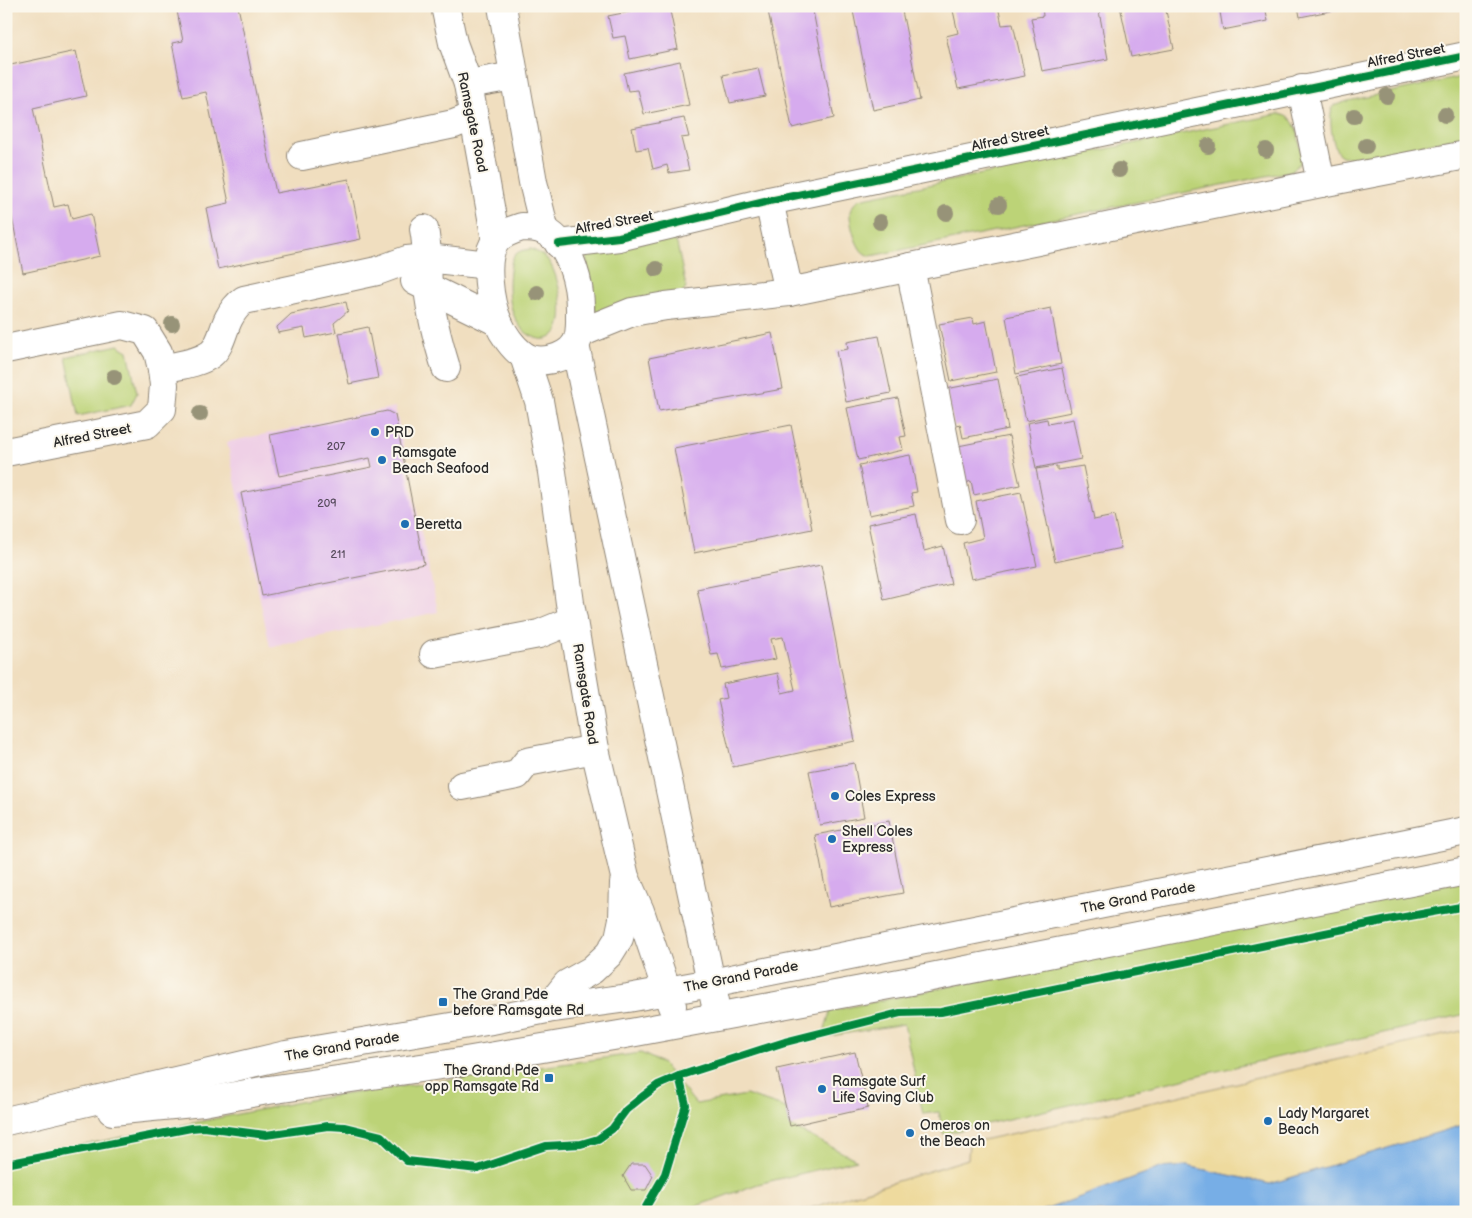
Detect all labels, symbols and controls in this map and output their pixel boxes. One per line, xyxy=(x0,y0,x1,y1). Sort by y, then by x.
street label: Alfred Street xyxy=(1366,39,1447,71)
street label: Ramsgate Road xyxy=(454,70,491,174)
street label: Alfred Street xyxy=(970,122,1051,155)
street label: Alfred Street xyxy=(574,207,655,238)
street label: Alfred Street xyxy=(52,419,133,451)
place label: PRD xyxy=(385,424,414,441)
marker: PRD xyxy=(369,426,381,438)
house number: 207 xyxy=(327,440,346,453)
place label: Ramsgate Beach Seafood xyxy=(392,444,489,477)
marker: Ramsgate Beach Seafood xyxy=(376,454,388,466)
house number: 209 xyxy=(317,497,337,510)
place label: Beretta xyxy=(415,516,462,533)
marker: Beretta xyxy=(399,518,411,530)
house number: 211 xyxy=(331,548,345,561)
street label: Ramsgate Road xyxy=(569,642,602,746)
place label: Coles Express xyxy=(845,788,936,805)
marker: Coles Express xyxy=(829,790,841,802)
place label: Shell Coles Express xyxy=(842,823,913,856)
marker: Shell Coles Express xyxy=(826,833,838,845)
street label: The Grand Parade xyxy=(1080,878,1197,917)
street label: The Grand Parade xyxy=(683,957,800,996)
place label: The Grand Pde before Ramsgate Rd xyxy=(453,986,584,1019)
marker: The Grand Pde before Ramsgate Rd xyxy=(437,996,449,1008)
street label: The Grand Parade xyxy=(284,1028,401,1065)
place label: The Grand Pde opp Ramsgate Rd xyxy=(425,1062,539,1095)
marker: The Grand Pde opp Ramsgate Rd xyxy=(543,1072,555,1084)
place label: Ramsgate Surf Life Saving Club xyxy=(832,1073,934,1106)
marker: Ramsgate Surf Life Saving Club xyxy=(816,1083,828,1095)
place label: Lady Margaret Beach xyxy=(1278,1105,1370,1138)
marker: Lady Margaret Beach xyxy=(1262,1115,1274,1127)
place label: Omeros on the Beach xyxy=(920,1117,990,1150)
marker: Omeros on the Beach xyxy=(904,1127,916,1139)

